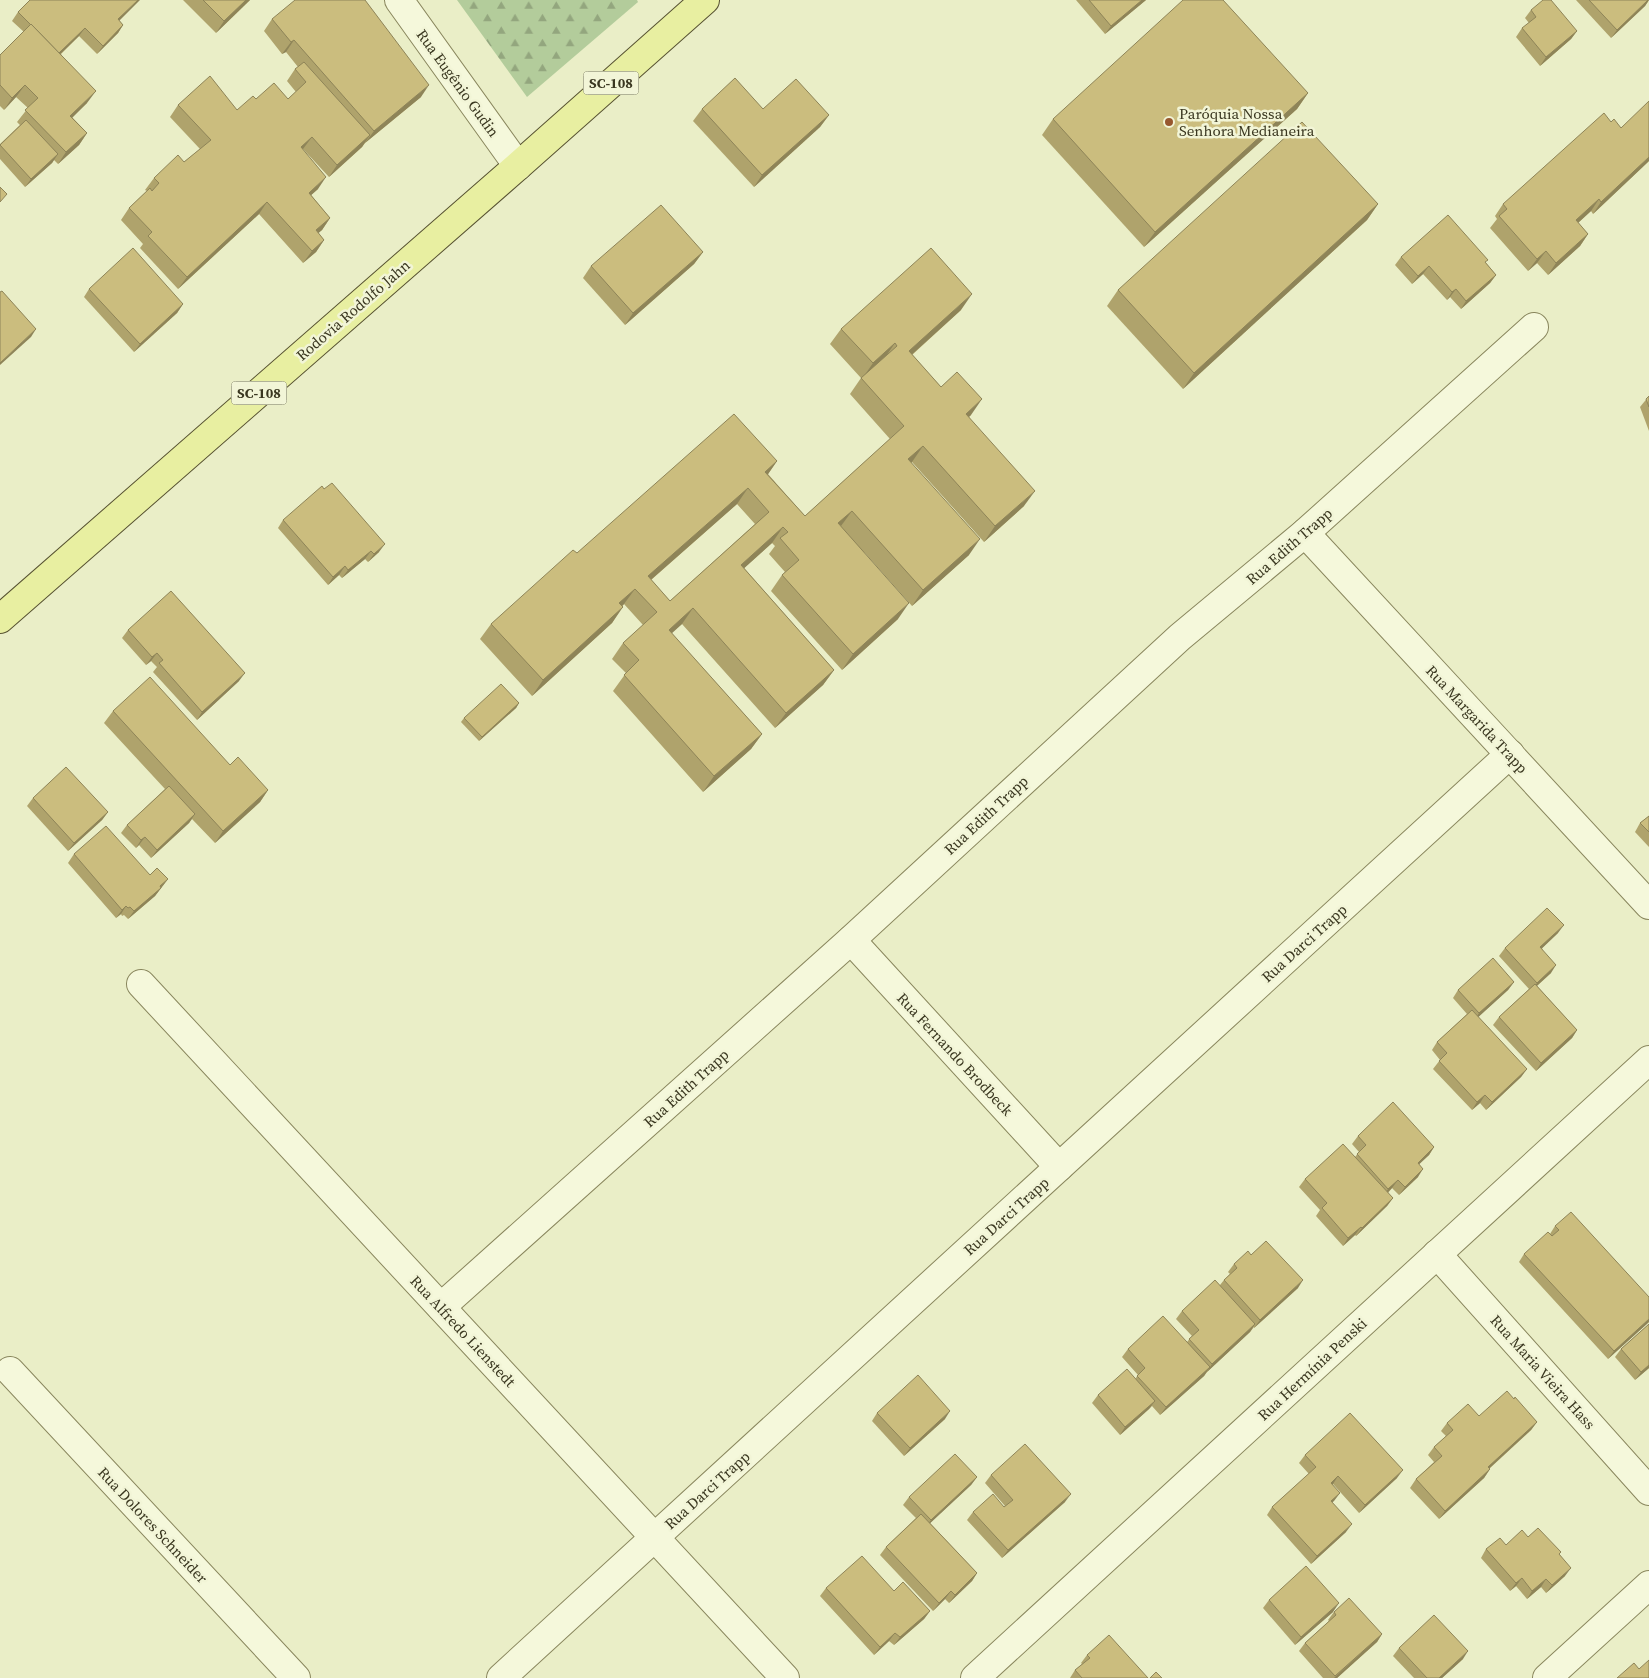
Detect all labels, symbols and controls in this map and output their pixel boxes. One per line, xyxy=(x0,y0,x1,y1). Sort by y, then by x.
street label: Rua Eugênio Gudin xyxy=(412,25,504,141)
road number: SC-108 xyxy=(584,72,638,95)
place label: Paróquia Nossa Senhora Medianeira xyxy=(1179,103,1315,141)
marker: Paróquia Nossa Senhora Medianeira xyxy=(1163,116,1175,128)
street label: Rodovia Rodolfo Jahn xyxy=(292,255,414,365)
road number: SC-108 xyxy=(232,382,286,404)
street label: Rua Edith Trapp xyxy=(1241,502,1337,589)
street label: Rua Margarida Trapp xyxy=(1421,660,1533,778)
street label: Rua Edith Trapp xyxy=(939,770,1033,860)
street label: Rua Darci Trapp xyxy=(1257,899,1351,987)
street label: Rua Fernando Brodbeck xyxy=(892,988,1018,1121)
street label: Rua Edith Trapp xyxy=(639,1044,733,1132)
street label: Rua Darci Trapp xyxy=(959,1172,1053,1260)
street label: Rua Alfredo Lienstedt xyxy=(406,1270,520,1392)
street label: Rua Maria Vieira Hass xyxy=(1486,1310,1600,1434)
street label: Rua Hermínia Penski xyxy=(1253,1313,1371,1425)
street label: Rua Darci Trapp xyxy=(660,1446,754,1534)
street label: Rua Dolores Schneider xyxy=(93,1462,213,1588)

